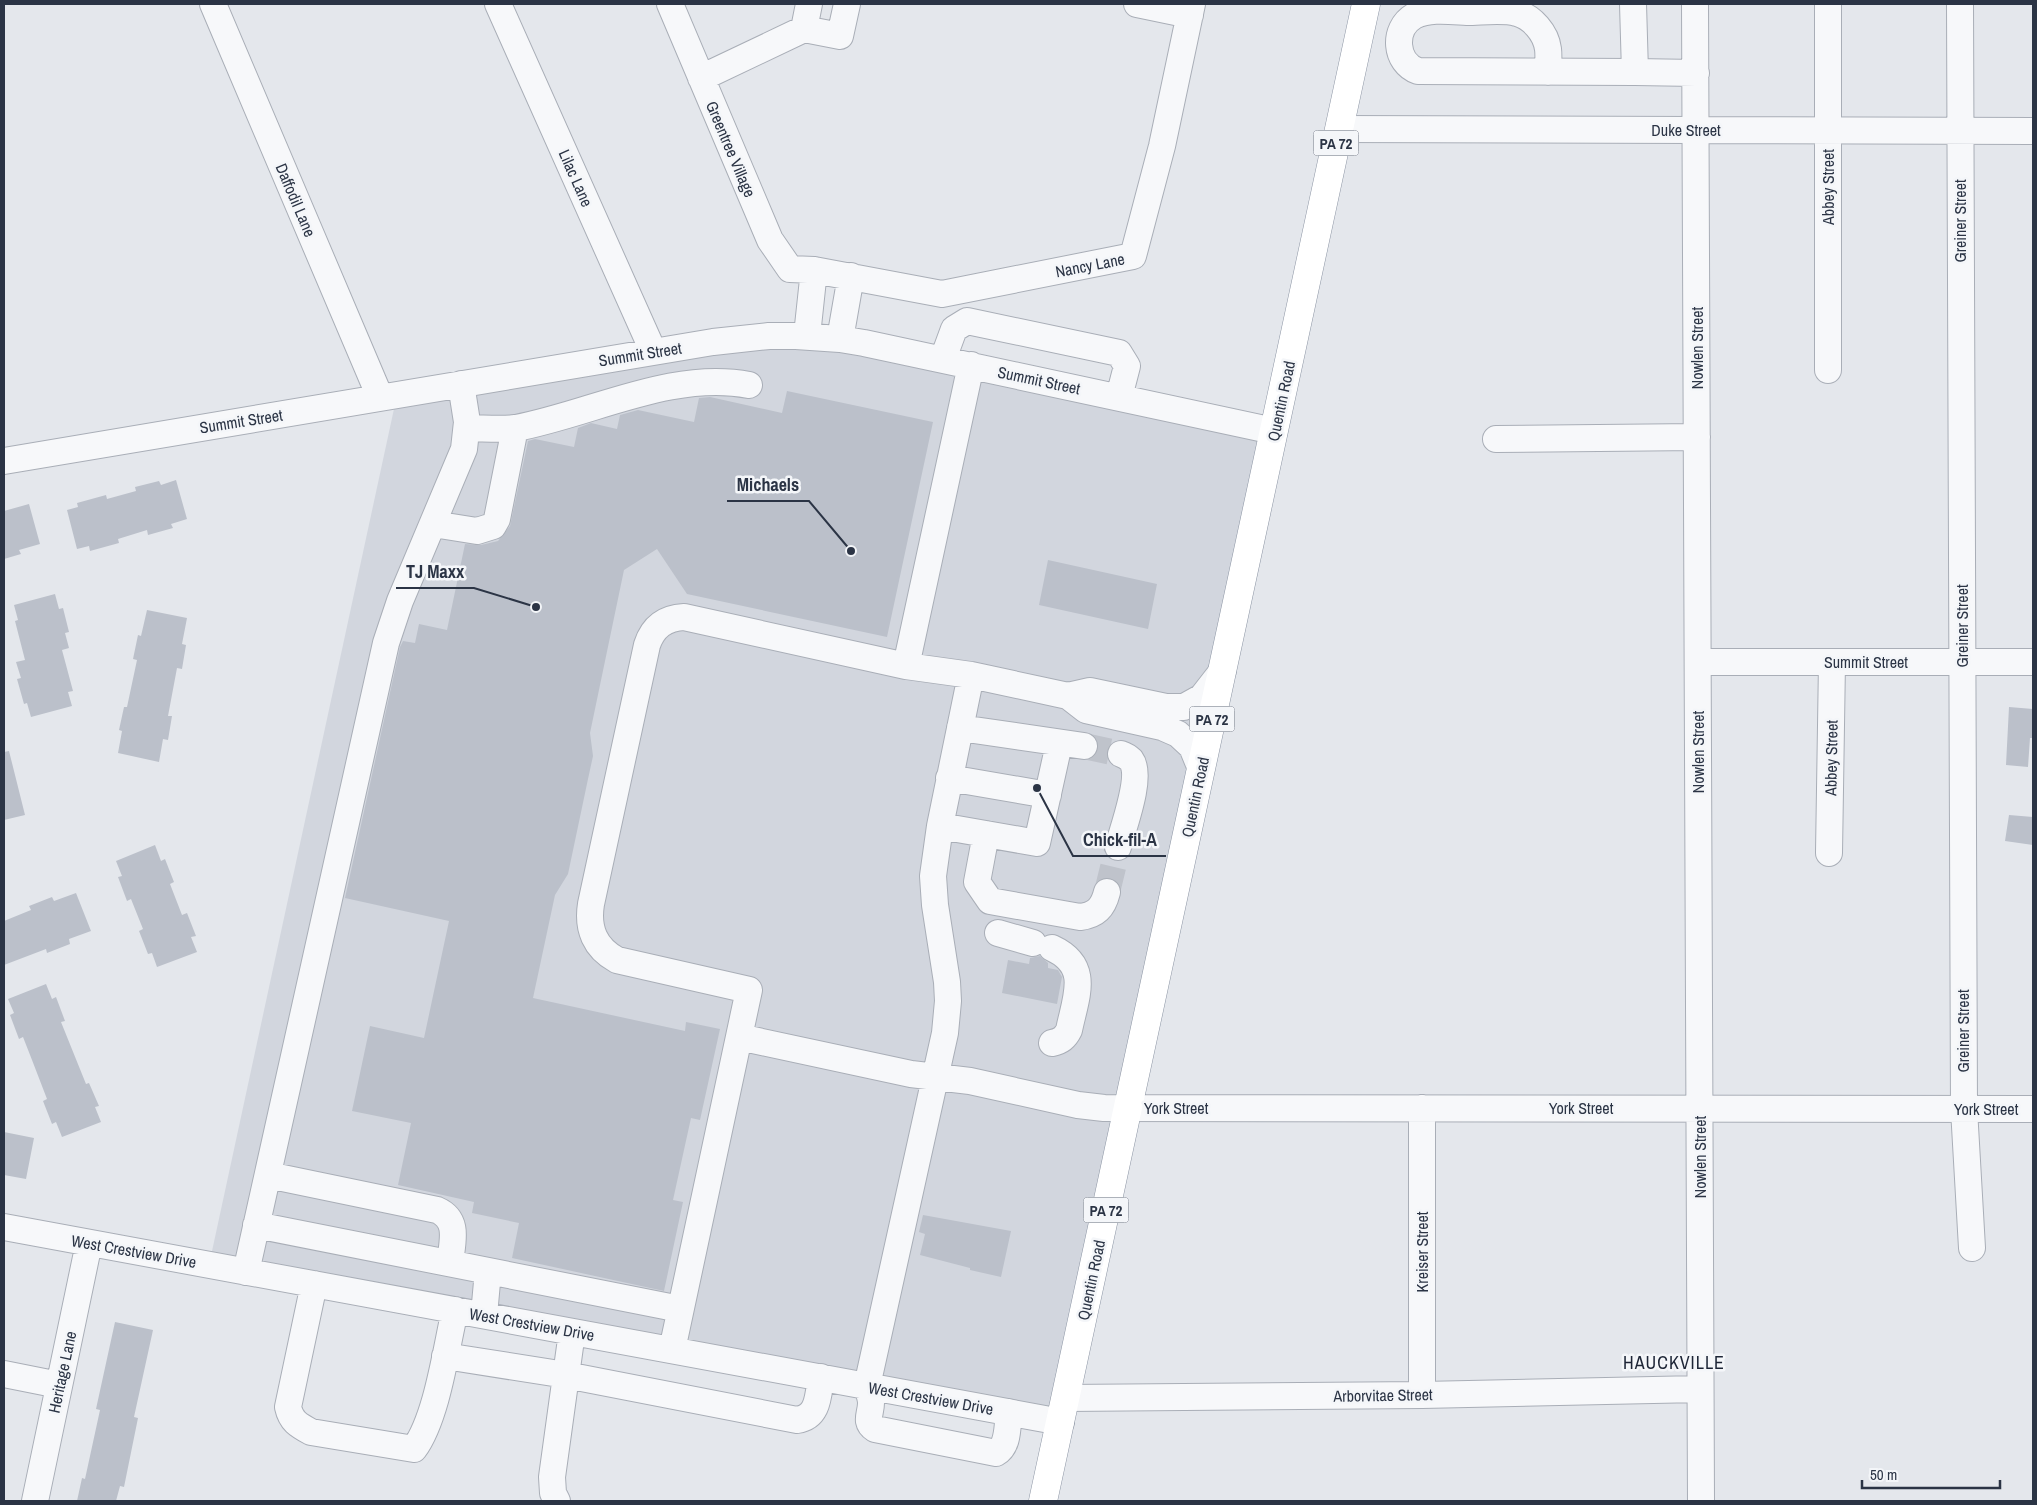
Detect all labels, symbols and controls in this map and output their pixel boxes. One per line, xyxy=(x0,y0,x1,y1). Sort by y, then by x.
street label: Greentree Village xyxy=(701,97,761,201)
street label: Duke Street xyxy=(1651,119,1721,141)
road number: PA 72 xyxy=(1314,130,1358,156)
street label: Lilac Lane xyxy=(554,146,598,210)
street label: Abbey Street xyxy=(1817,149,1839,226)
street label: Daffodil Lane xyxy=(271,160,321,240)
street label: Greiner Street xyxy=(1949,179,1971,263)
street label: Nancy Lane xyxy=(1054,248,1126,282)
street label: Nowlen Street xyxy=(1686,306,1708,389)
street label: Summit Street xyxy=(597,337,683,371)
street label: Quentin Road xyxy=(1262,359,1300,443)
street label: Summit Street xyxy=(996,361,1083,400)
street label: Summit Street xyxy=(198,404,284,438)
callout: Michaels xyxy=(727,468,809,501)
text: Michaels xyxy=(737,472,799,497)
callout: TJ Maxx xyxy=(396,555,474,588)
text: TJ Maxx xyxy=(406,559,465,584)
street label: Greiner Street xyxy=(1951,584,1973,668)
street label: Summit Street xyxy=(1824,651,1908,673)
road number: PA 72 xyxy=(1190,706,1234,732)
street label: Nowlen Street xyxy=(1687,710,1709,793)
street label: Abbey Street xyxy=(1819,720,1843,797)
street label: Quentin Road xyxy=(1176,755,1214,839)
callout: Chick-fil-A xyxy=(1073,823,1166,856)
text: Chick-fil-A xyxy=(1083,827,1157,852)
street label: Greiner Street xyxy=(1952,989,1974,1073)
street label: York Street xyxy=(1144,1097,1209,1119)
street label: York Street xyxy=(1549,1097,1614,1119)
street label: York Street xyxy=(1954,1098,2019,1120)
street label: Nowlen Street xyxy=(1689,1115,1711,1198)
road number: PA 72 xyxy=(1084,1198,1128,1222)
street label: Kreiser Street xyxy=(1411,1211,1433,1292)
street label: West Crestview Drive xyxy=(70,1229,198,1273)
street label: Quentin Road xyxy=(1072,1238,1110,1322)
street label: West Crestview Drive xyxy=(468,1302,596,1346)
street label: Heritage Lane xyxy=(43,1329,81,1415)
district label: HAUCKVILLE xyxy=(1623,1350,1725,1375)
street label: West Crestview Drive xyxy=(867,1376,995,1420)
street label: Arborvitae Street xyxy=(1332,1383,1433,1407)
scale bar xyxy=(1862,1458,2000,1490)
text: 50 m xyxy=(1870,1464,1897,1485)

